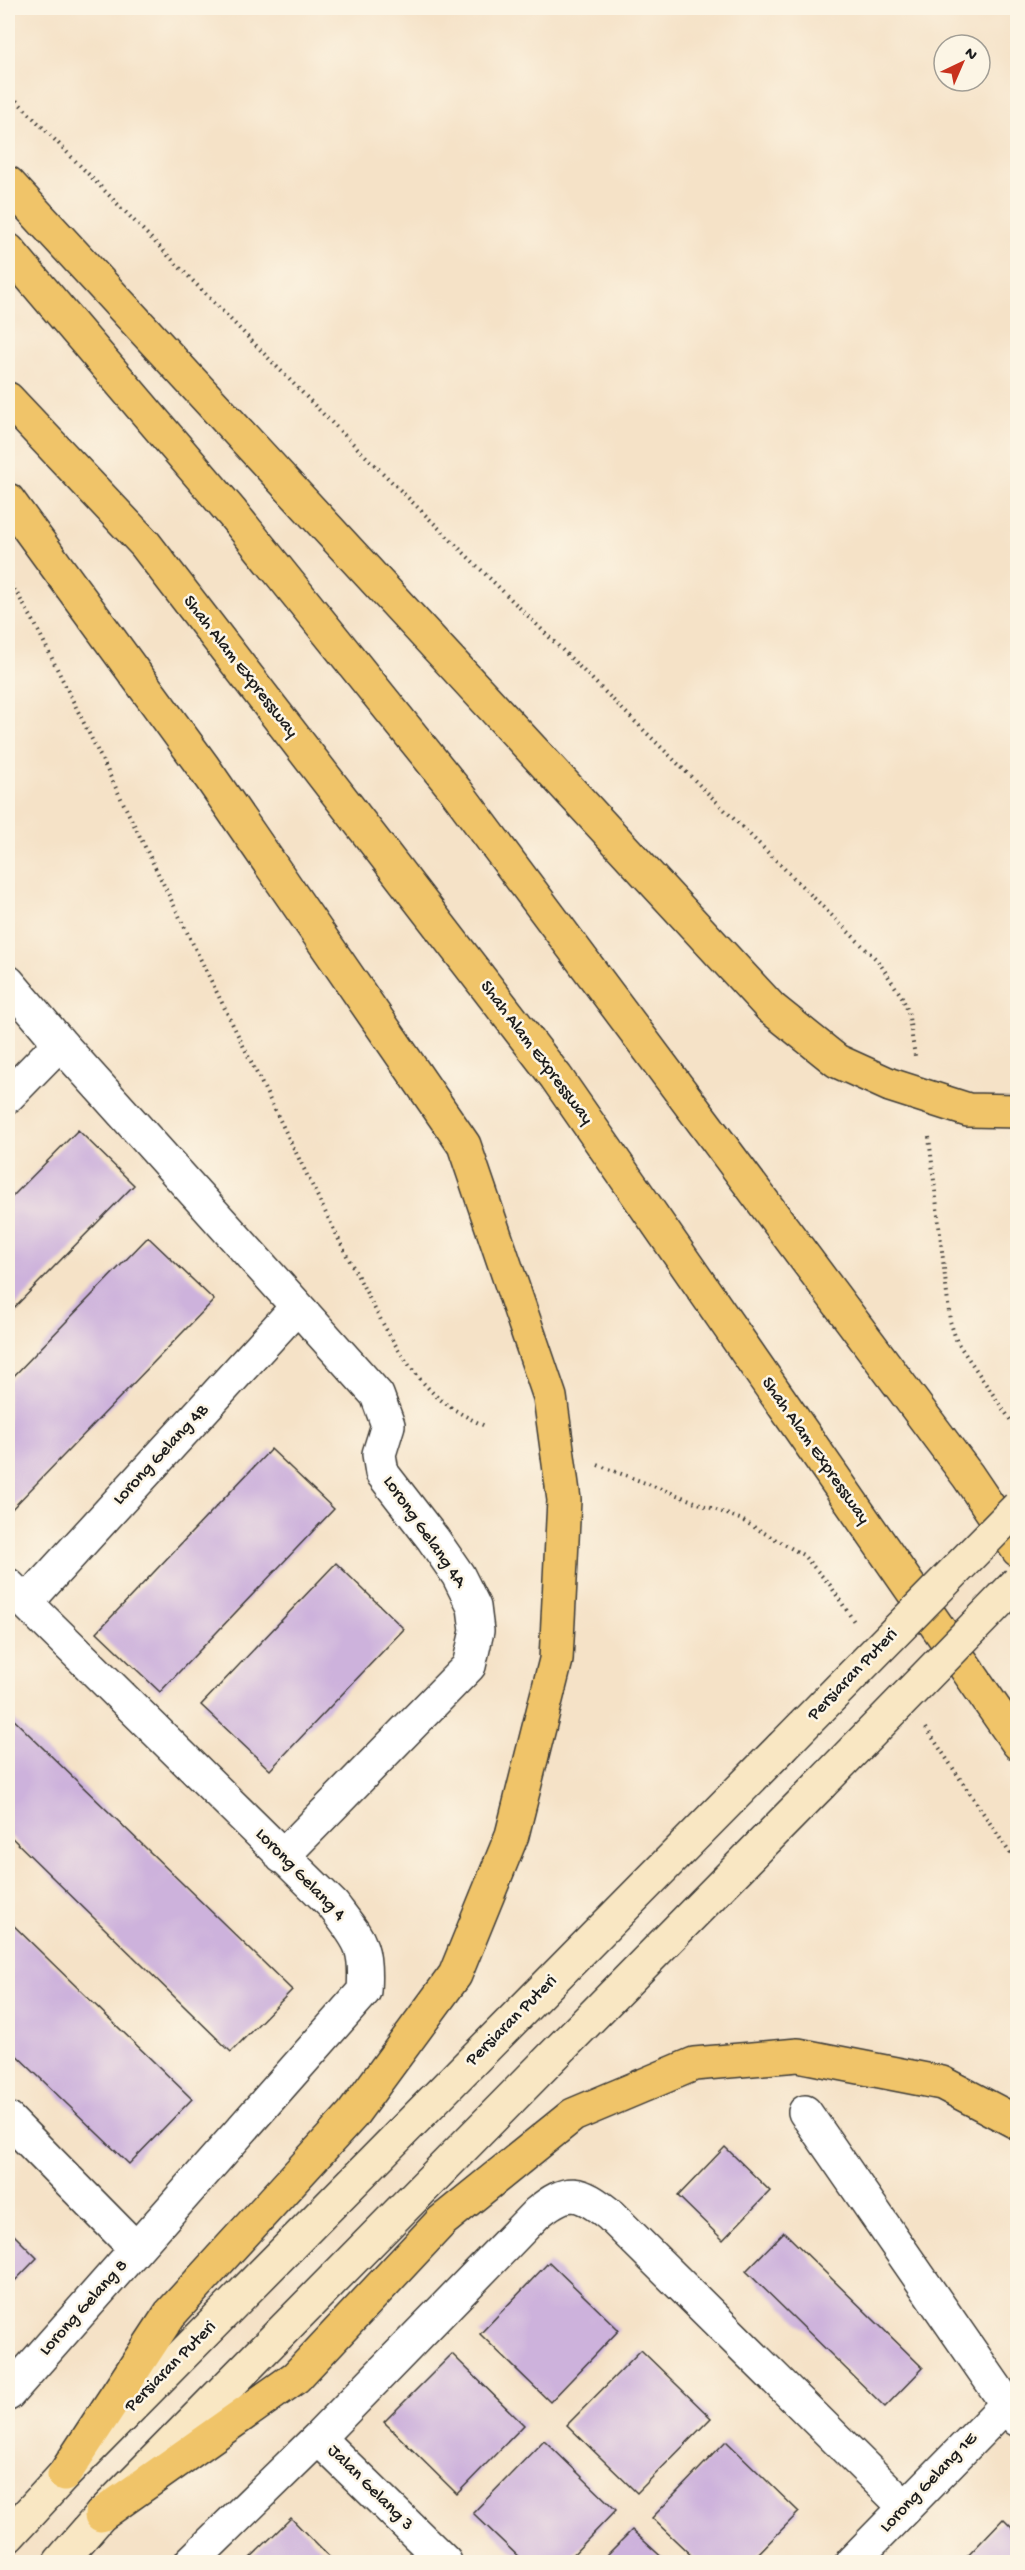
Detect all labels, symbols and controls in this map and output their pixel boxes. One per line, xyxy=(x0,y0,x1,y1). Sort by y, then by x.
north arrow xyxy=(932,33,992,93)
text: N xyxy=(960,44,981,66)
street label: Shah Alam Expressway xyxy=(178,592,302,742)
street label: Shah Alam Expressway xyxy=(475,977,597,1129)
street label: Shah Alam Expressway xyxy=(756,1373,874,1529)
street label: Lorong Gelang 4B xyxy=(109,1400,214,1510)
street label: Lorong Gelang 4A xyxy=(378,1472,471,1593)
street label: Persiaran Puteri xyxy=(803,1624,903,1726)
street label: Lorong Gelang 4 xyxy=(250,1824,350,1926)
street label: Persiaran Puteri xyxy=(461,1971,562,2072)
street label: Lorong Gelang 8 xyxy=(35,2255,133,2360)
street label: Persiaran Puteri xyxy=(120,2317,221,2418)
street label: Lorong Gelang 1E xyxy=(876,2428,983,2537)
street label: Jalan Gelang 3 xyxy=(323,2441,417,2535)

